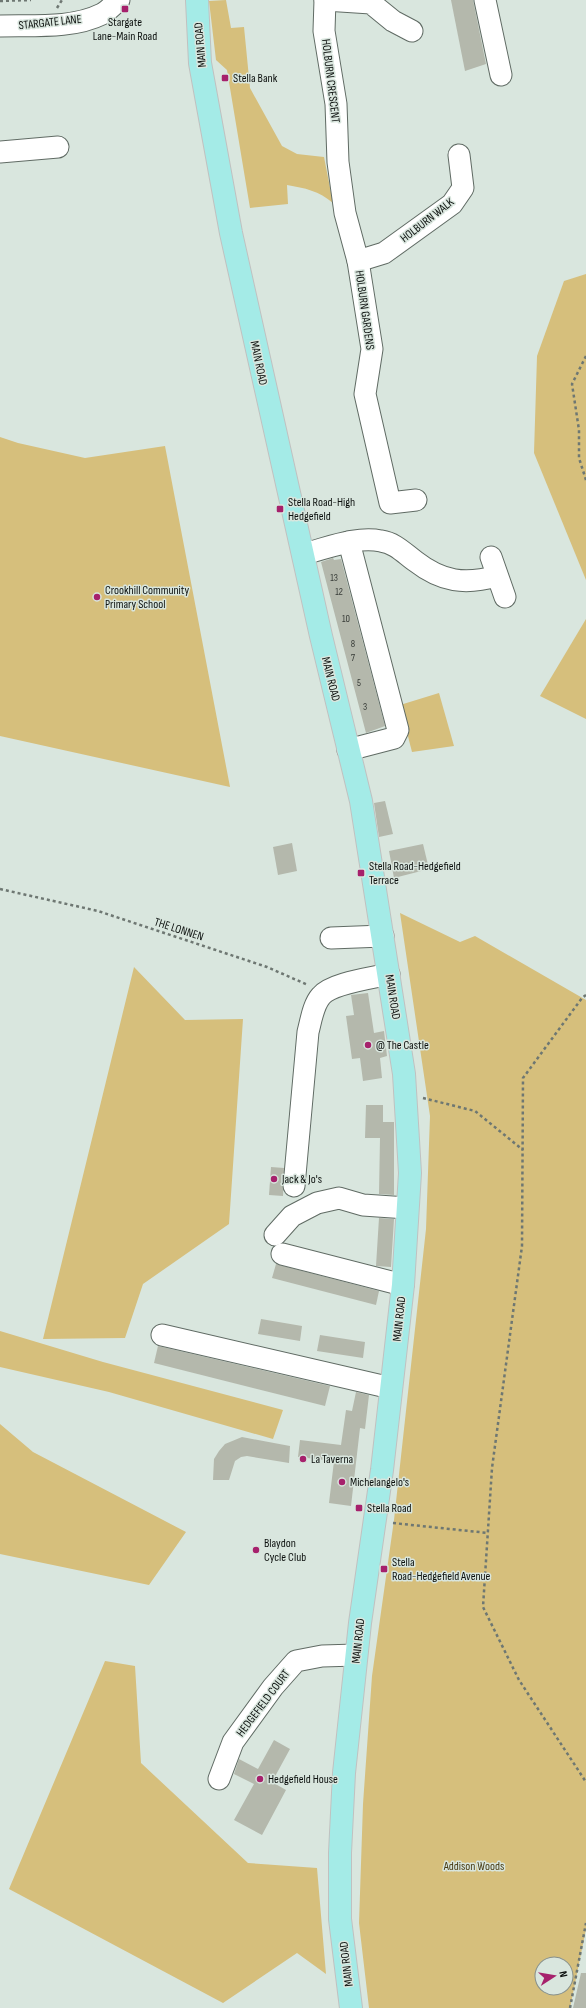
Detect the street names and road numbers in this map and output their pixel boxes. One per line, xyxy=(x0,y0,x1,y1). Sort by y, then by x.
street label: STARGATE LANE xyxy=(18,12,82,33)
street label: MAIN ROAD xyxy=(191,22,210,68)
street label: HOLBURN CRESCENT xyxy=(318,38,343,124)
street label: HOLBURN WALK xyxy=(398,194,458,246)
street label: HOLBURN GARDENS xyxy=(352,269,378,351)
street label: MAIN ROAD xyxy=(246,339,271,387)
street label: MAIN ROAD xyxy=(318,655,343,703)
street label: THE LONNEN xyxy=(152,914,206,945)
street label: MAIN ROAD xyxy=(382,974,403,1021)
street label: MAIN ROAD xyxy=(390,1296,409,1342)
street label: MAIN ROAD xyxy=(349,1618,368,1664)
street label: HEDGEFIELD COURT xyxy=(233,1667,294,1740)
street label: MAIN ROAD xyxy=(336,1941,357,1987)

